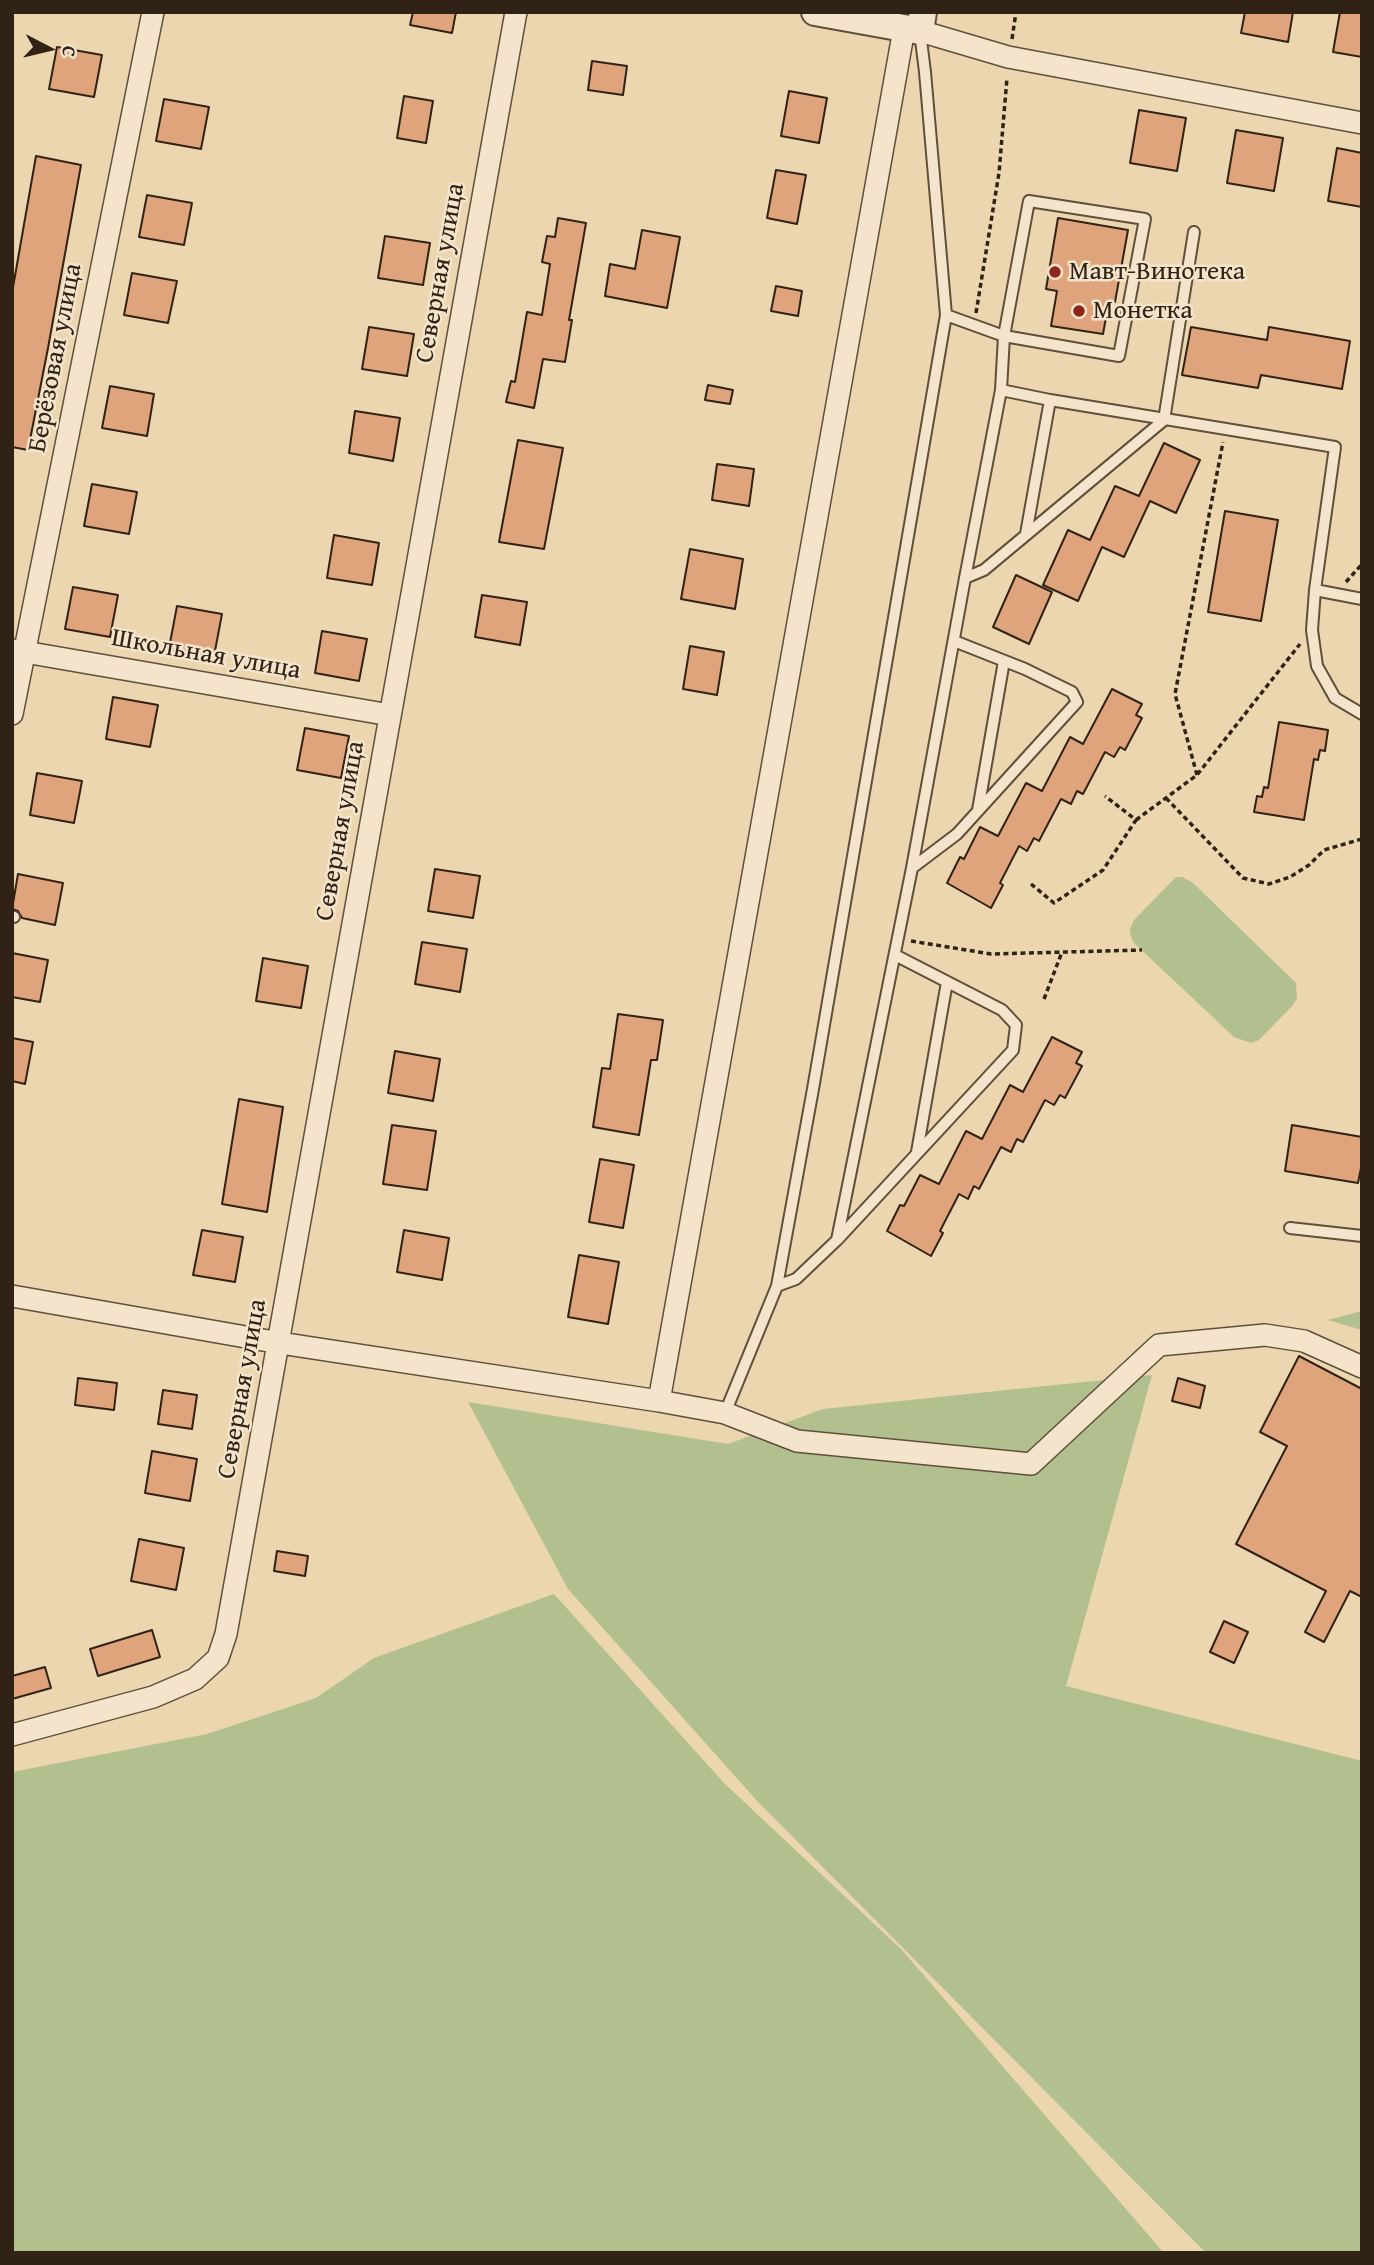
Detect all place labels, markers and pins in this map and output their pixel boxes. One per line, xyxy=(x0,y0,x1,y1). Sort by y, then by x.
place label: Мавт-Винотека xyxy=(1069,256,1245,288)
marker: Мавт-Винотека xyxy=(1047,264,1063,280)
place label: Монетка xyxy=(1093,295,1193,327)
marker: Монетка xyxy=(1071,303,1087,319)

